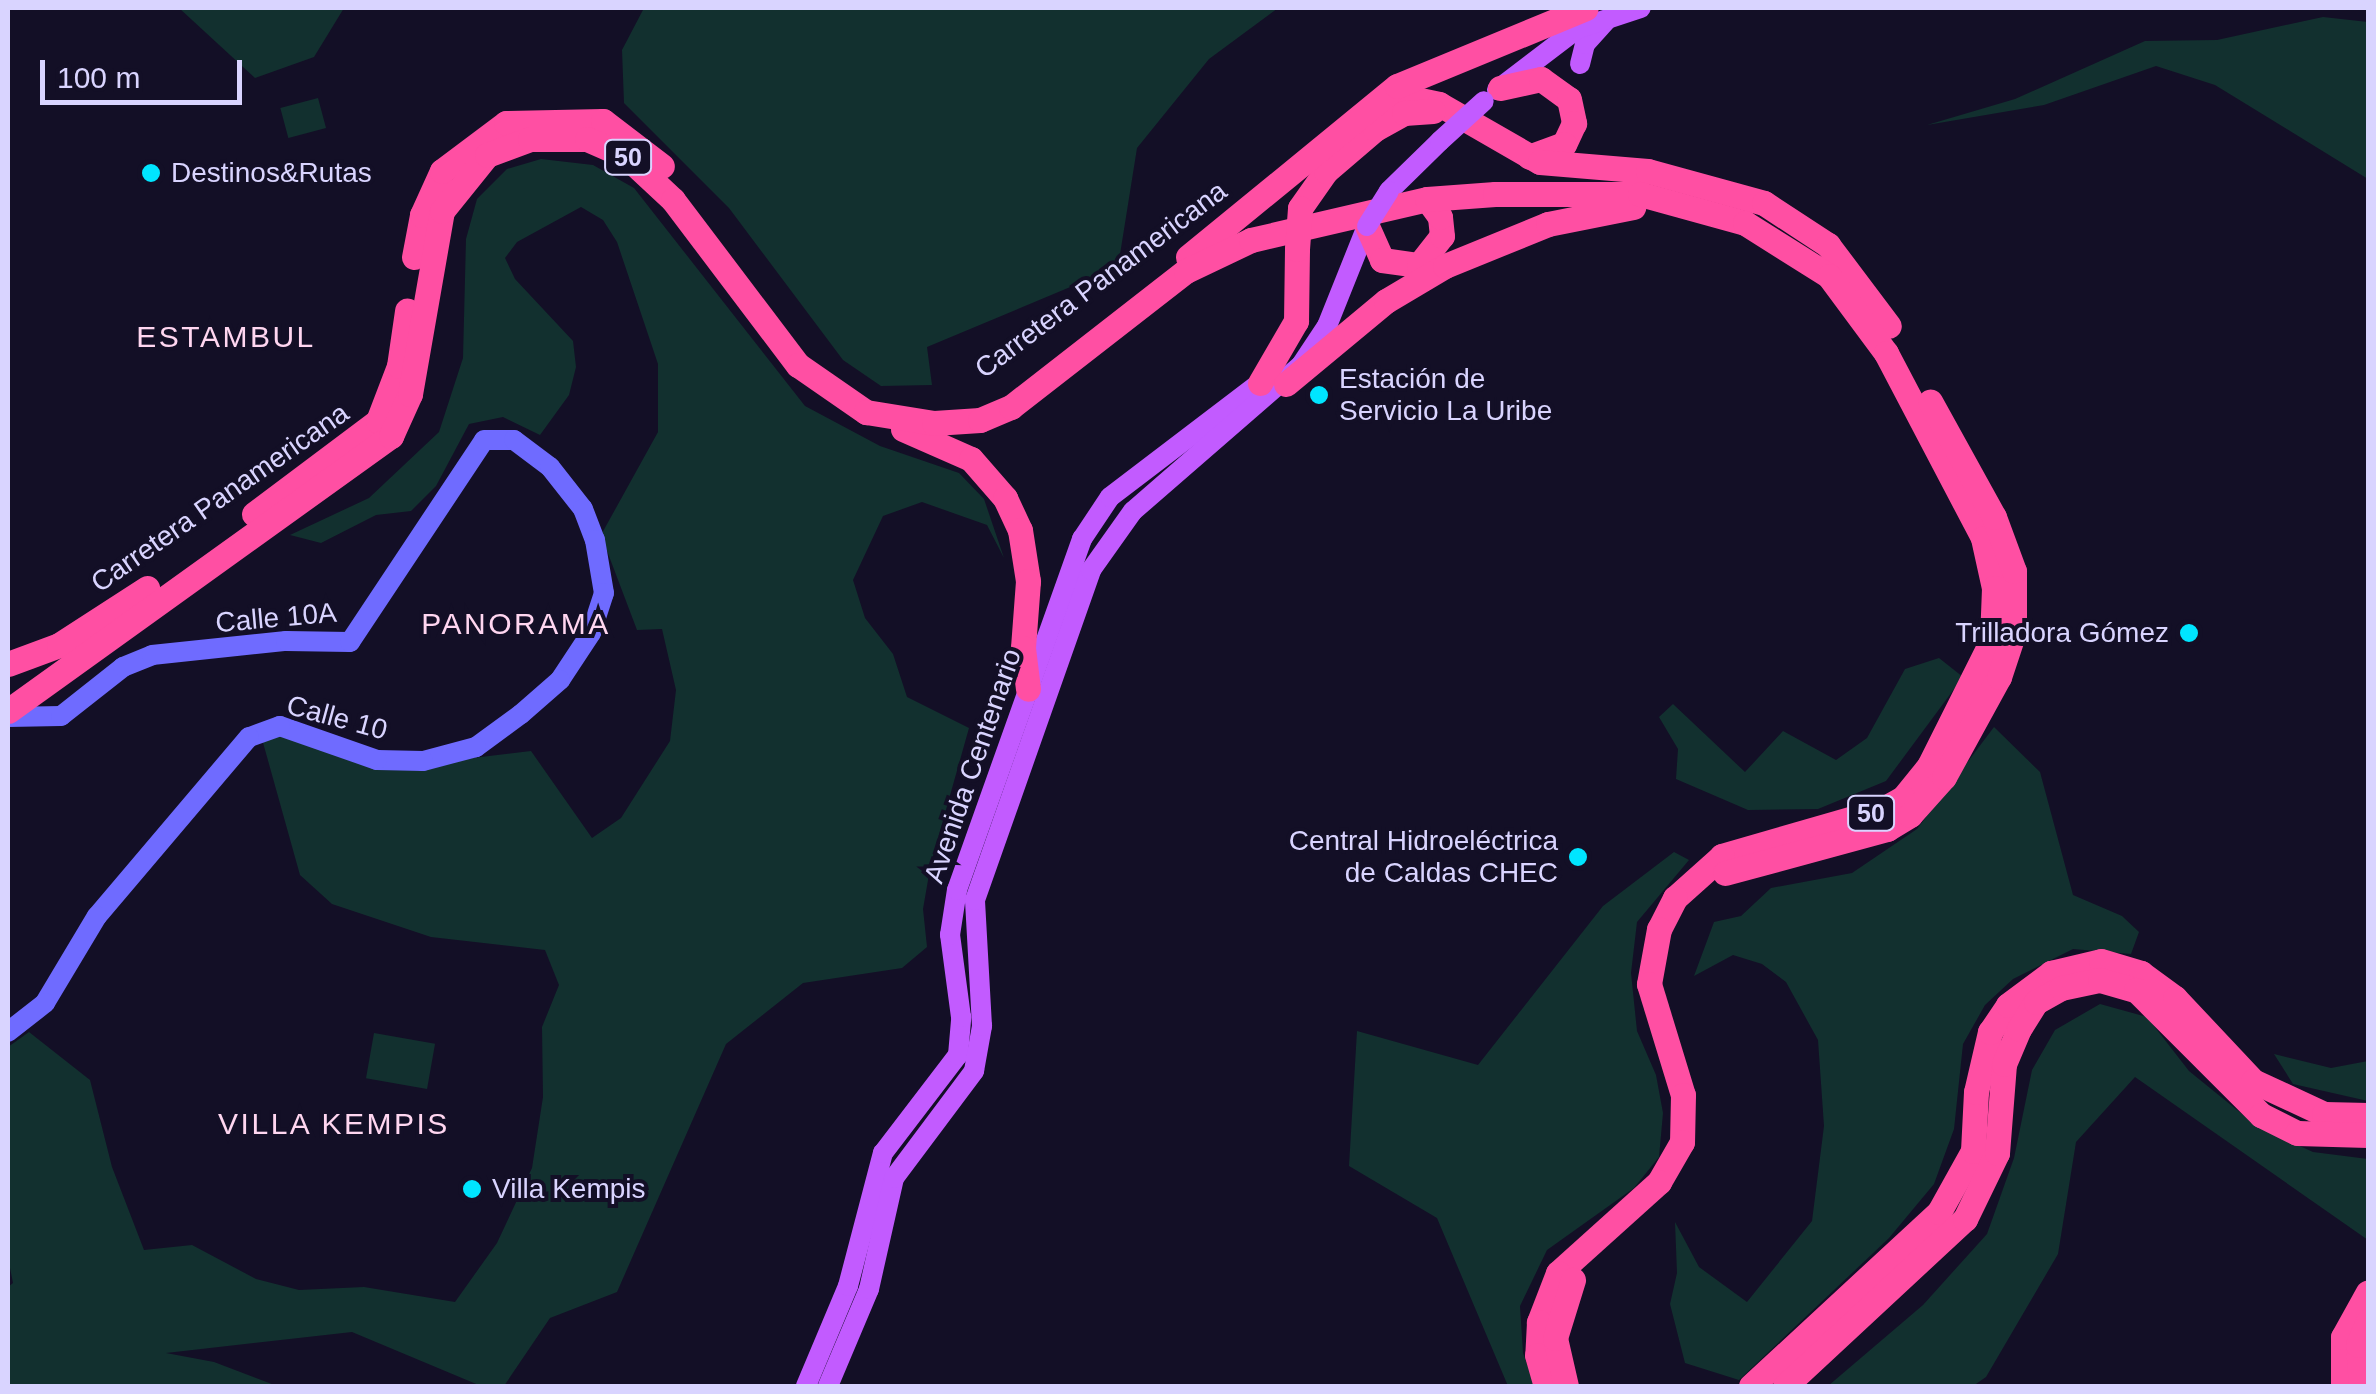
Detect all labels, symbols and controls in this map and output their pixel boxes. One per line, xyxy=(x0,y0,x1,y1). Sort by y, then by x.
scale bar xyxy=(45,40,248,102)
text: 100 m xyxy=(57,61,140,94)
road number: 50 xyxy=(603,137,653,177)
place label: Destinos&Rutas xyxy=(171,156,372,190)
marker: Destinos&Rutas xyxy=(140,162,162,184)
street label: Carretera Panamericana xyxy=(968,174,1234,386)
district label: ESTAMBUL xyxy=(136,319,316,355)
place label: Estación de Servicio La Uribe xyxy=(1339,362,1552,428)
marker: Estación de Servicio La Uribe xyxy=(1308,384,1330,406)
street label: Carretera Panamericana xyxy=(85,396,355,600)
street label: Calle 10A xyxy=(214,596,338,640)
district label: PANORAMA xyxy=(421,606,611,642)
place label: Trilladora Gómez xyxy=(1955,616,2169,650)
marker: Trilladora Gómez xyxy=(2178,622,2200,644)
street label: Avenida Centenario xyxy=(917,644,1029,888)
street label: Calle 10 xyxy=(283,688,391,748)
road number: 50 xyxy=(1846,793,1896,833)
place label: Central Hidroeléctrica de Caldas CHEC xyxy=(1289,824,1558,890)
marker: Central Hidroeléctrica de Caldas CHEC xyxy=(1567,846,1589,868)
district label: VILLA KEMPIS xyxy=(217,1106,451,1142)
place label: Villa Kempis xyxy=(492,1172,646,1206)
marker: Villa Kempis xyxy=(461,1178,483,1200)

